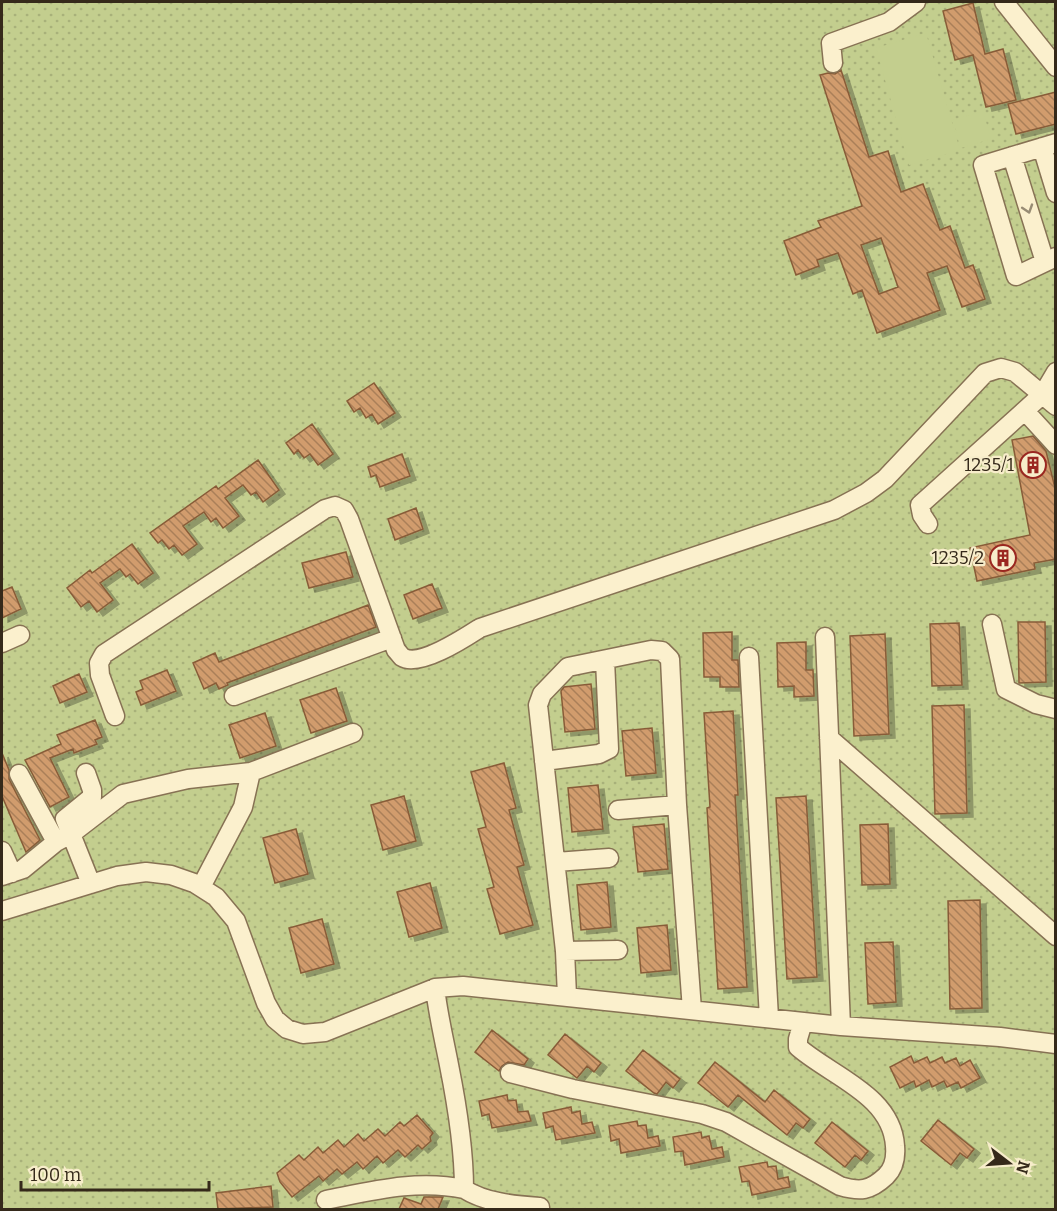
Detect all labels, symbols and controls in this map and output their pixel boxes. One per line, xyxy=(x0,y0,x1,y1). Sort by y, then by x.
one-way arrow xyxy=(1021,203,1034,214)
building icon: 1235/1 xyxy=(1018,450,1048,480)
place label: 1235/1 xyxy=(964,454,1015,476)
building icon: 1235/2 xyxy=(988,543,1018,573)
place label: 1235/2 xyxy=(932,547,984,569)
north arrow xyxy=(979,1133,1039,1193)
scale bar xyxy=(21,1154,208,1192)
text: N xyxy=(1012,1159,1034,1176)
text: 100 m xyxy=(30,1164,81,1186)

